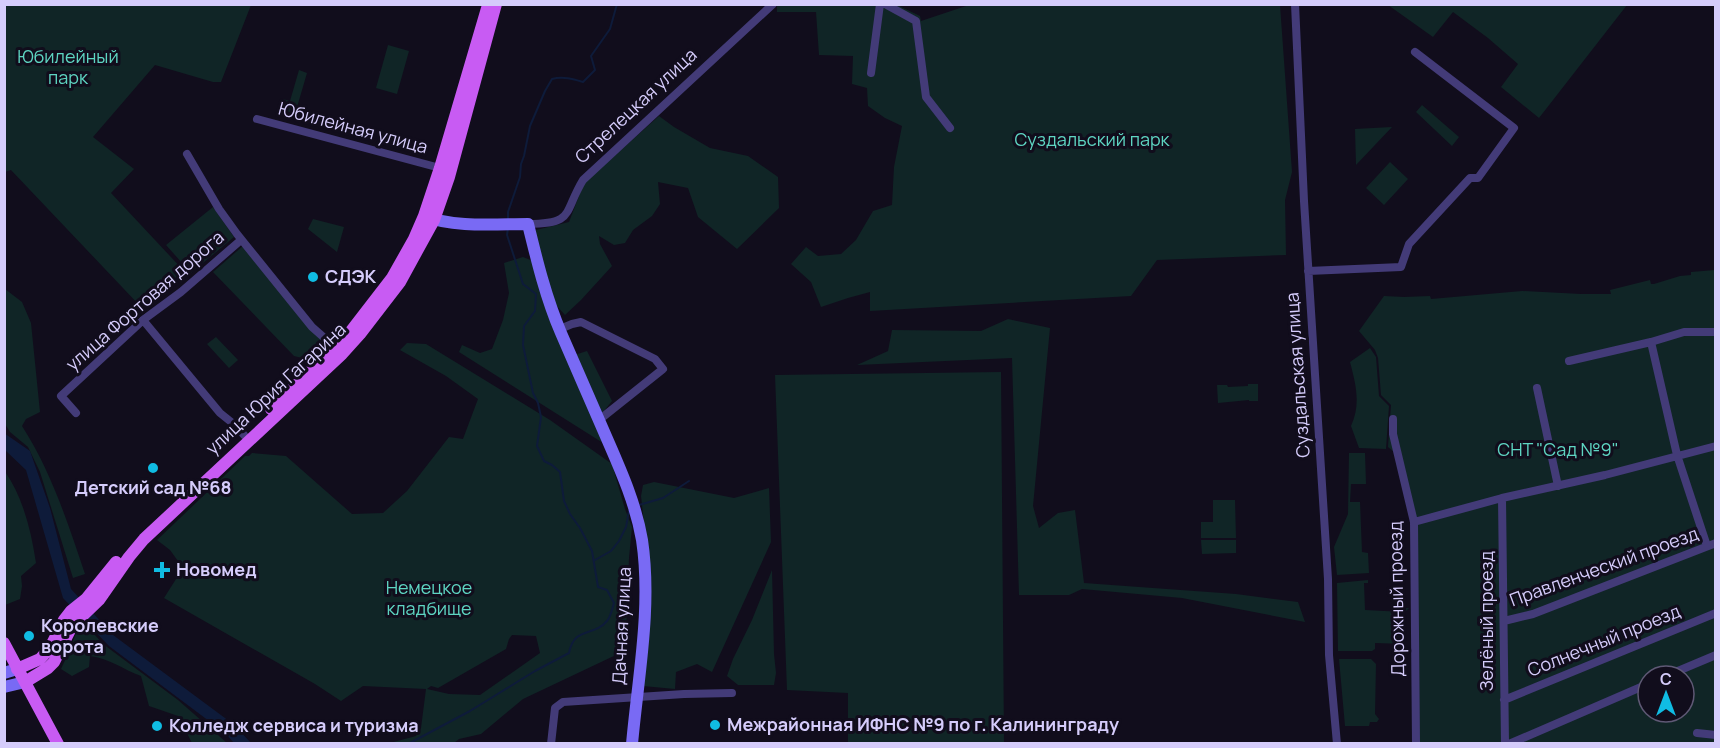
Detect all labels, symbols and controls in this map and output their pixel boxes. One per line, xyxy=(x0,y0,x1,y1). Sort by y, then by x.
street label: Стрелецкая улица xyxy=(569,42,701,168)
park label: Юбилейный парк xyxy=(17,44,119,89)
street label: Юбилейная улица xyxy=(276,96,430,158)
park label: Суздальский парк xyxy=(1014,127,1171,151)
street label: улица Фортовая дорога xyxy=(60,225,228,376)
place label: СДЭК xyxy=(325,264,376,288)
marker: СДЭК xyxy=(306,270,320,284)
street label: Суздальская улица xyxy=(1279,292,1315,458)
street label: улица Юрия Гагарина xyxy=(200,317,351,460)
park label: СНТ "Сад №9" xyxy=(1497,437,1619,461)
marker: Детский сад №68 xyxy=(146,461,160,475)
place label: Детский сад №68 xyxy=(74,475,232,499)
street label: Дорожный проезд xyxy=(1383,521,1409,677)
street label: Правленческий проезд xyxy=(1506,521,1702,611)
street label: Зелёный проезд xyxy=(1474,551,1498,691)
place label: Новомед xyxy=(176,557,257,581)
marker: Новомед xyxy=(153,561,171,579)
street label: Дачная улица xyxy=(606,566,636,686)
park label: Немецкое кладбище xyxy=(386,575,472,620)
street label: Солнечный проезд xyxy=(1524,600,1684,682)
place label: Королевские ворота xyxy=(41,613,159,658)
marker: Королевские ворота xyxy=(22,629,36,643)
north arrow xyxy=(1636,664,1696,724)
place label: Межрайонная ИФНС №9 по г. Калининграду xyxy=(727,712,1119,736)
place label: Колледж сервиса и туризма xyxy=(169,713,419,737)
marker: Межрайонная ИФНС №9 по г. Калининграду xyxy=(708,718,722,732)
marker: Колледж сервиса и туризма xyxy=(150,719,164,733)

